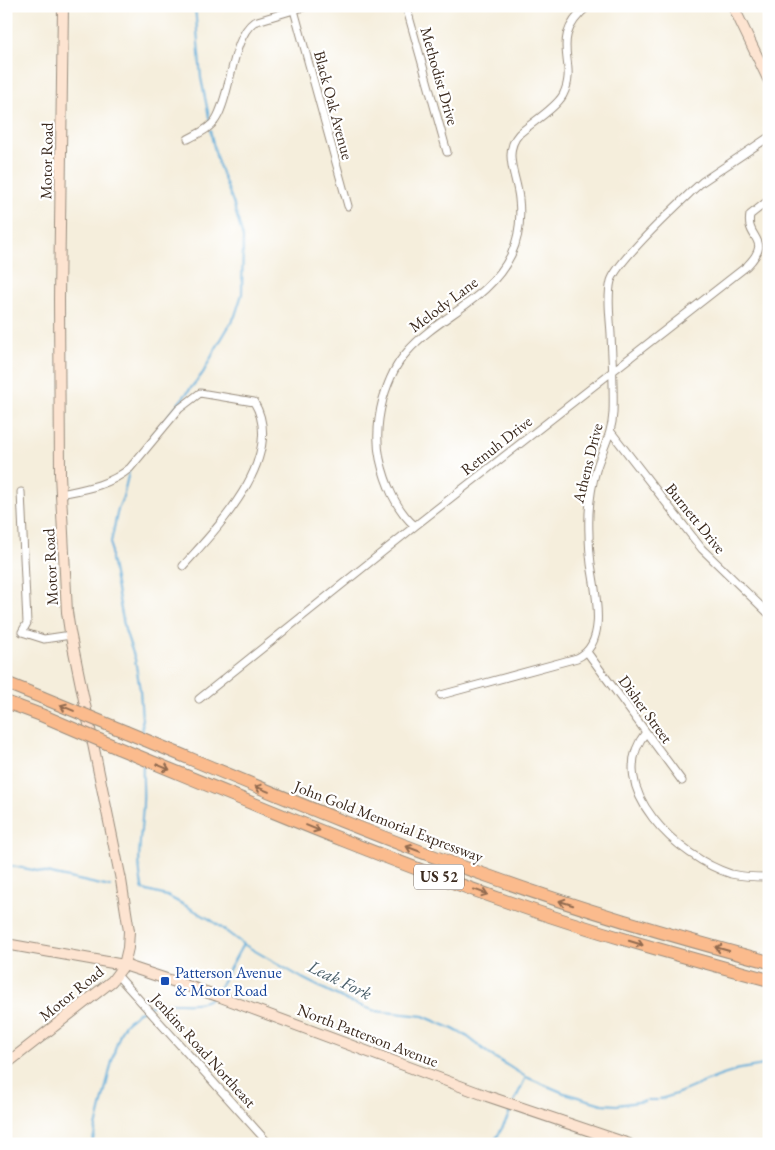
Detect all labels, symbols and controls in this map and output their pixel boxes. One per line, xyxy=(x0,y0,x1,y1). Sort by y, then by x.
street label: Methodist Drive xyxy=(415,25,464,128)
street label: Black Oak Avenue xyxy=(309,48,358,162)
street label: Motor Road xyxy=(35,121,58,200)
street label: Melody Lane xyxy=(405,272,482,337)
street label: Retnuh Drive xyxy=(456,411,536,480)
street label: Athens Drive xyxy=(567,421,608,506)
street label: Burnett Drive xyxy=(661,479,731,558)
street label: Motor Road xyxy=(38,527,63,606)
street label: Disher Street xyxy=(614,671,677,748)
one-way arrow xyxy=(60,703,75,712)
one-way arrow xyxy=(155,762,170,772)
street label: John Gold Memorial Expressway xyxy=(289,775,487,868)
one-way arrow xyxy=(255,783,270,793)
one-way arrow xyxy=(305,824,321,833)
one-way arrow xyxy=(406,843,421,853)
road number: US 52 xyxy=(414,864,464,890)
one-way arrow xyxy=(473,888,489,898)
one-way arrow xyxy=(558,897,574,907)
one-way arrow xyxy=(628,938,644,948)
one-way arrow xyxy=(714,944,730,954)
water label: Leak Fork xyxy=(304,954,376,1005)
street label: Motor Road xyxy=(35,960,109,1026)
place label: Patterson Avenue & Motor Road xyxy=(175,962,282,1001)
marker: Patterson Avenue & Motor Road xyxy=(159,975,171,987)
street label: Jenkins Road Northeast xyxy=(145,987,261,1112)
street label: North Patterson Avenue xyxy=(294,999,441,1072)

